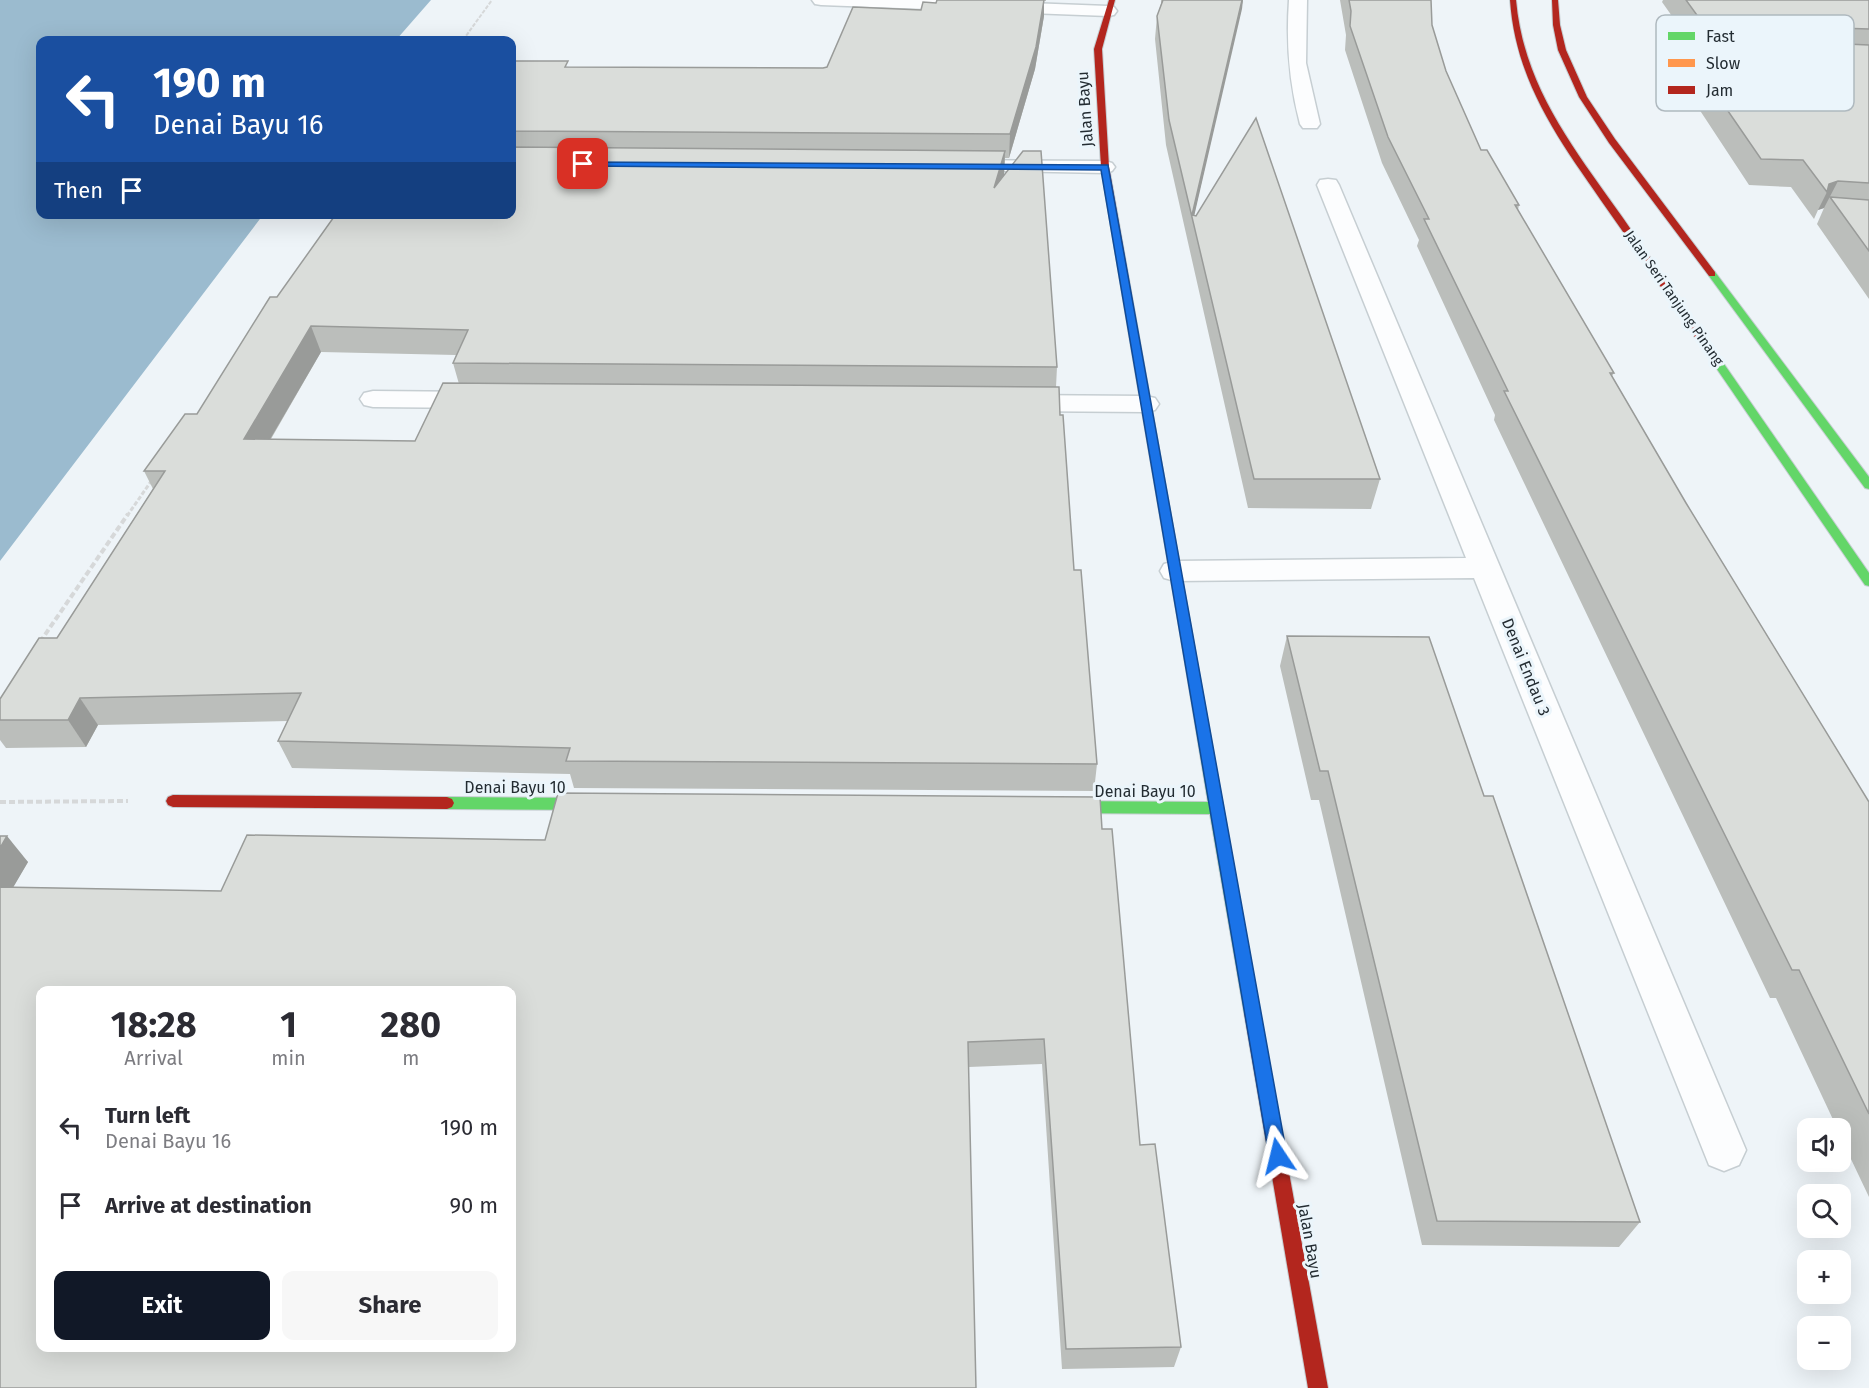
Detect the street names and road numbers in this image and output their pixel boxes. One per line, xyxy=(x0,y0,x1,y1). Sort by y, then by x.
street label: Jalan Bayu xyxy=(1073,71,1097,147)
street label: Jalan Seri Tanjung Pinang xyxy=(1621,227,1727,369)
street label: Denai Endau 3 xyxy=(1498,615,1554,719)
street label: Denai Bayu 10 xyxy=(464,778,566,797)
street label: Denai Bayu 10 xyxy=(1094,782,1196,801)
street label: Jalan Bayu xyxy=(1294,1202,1326,1280)

